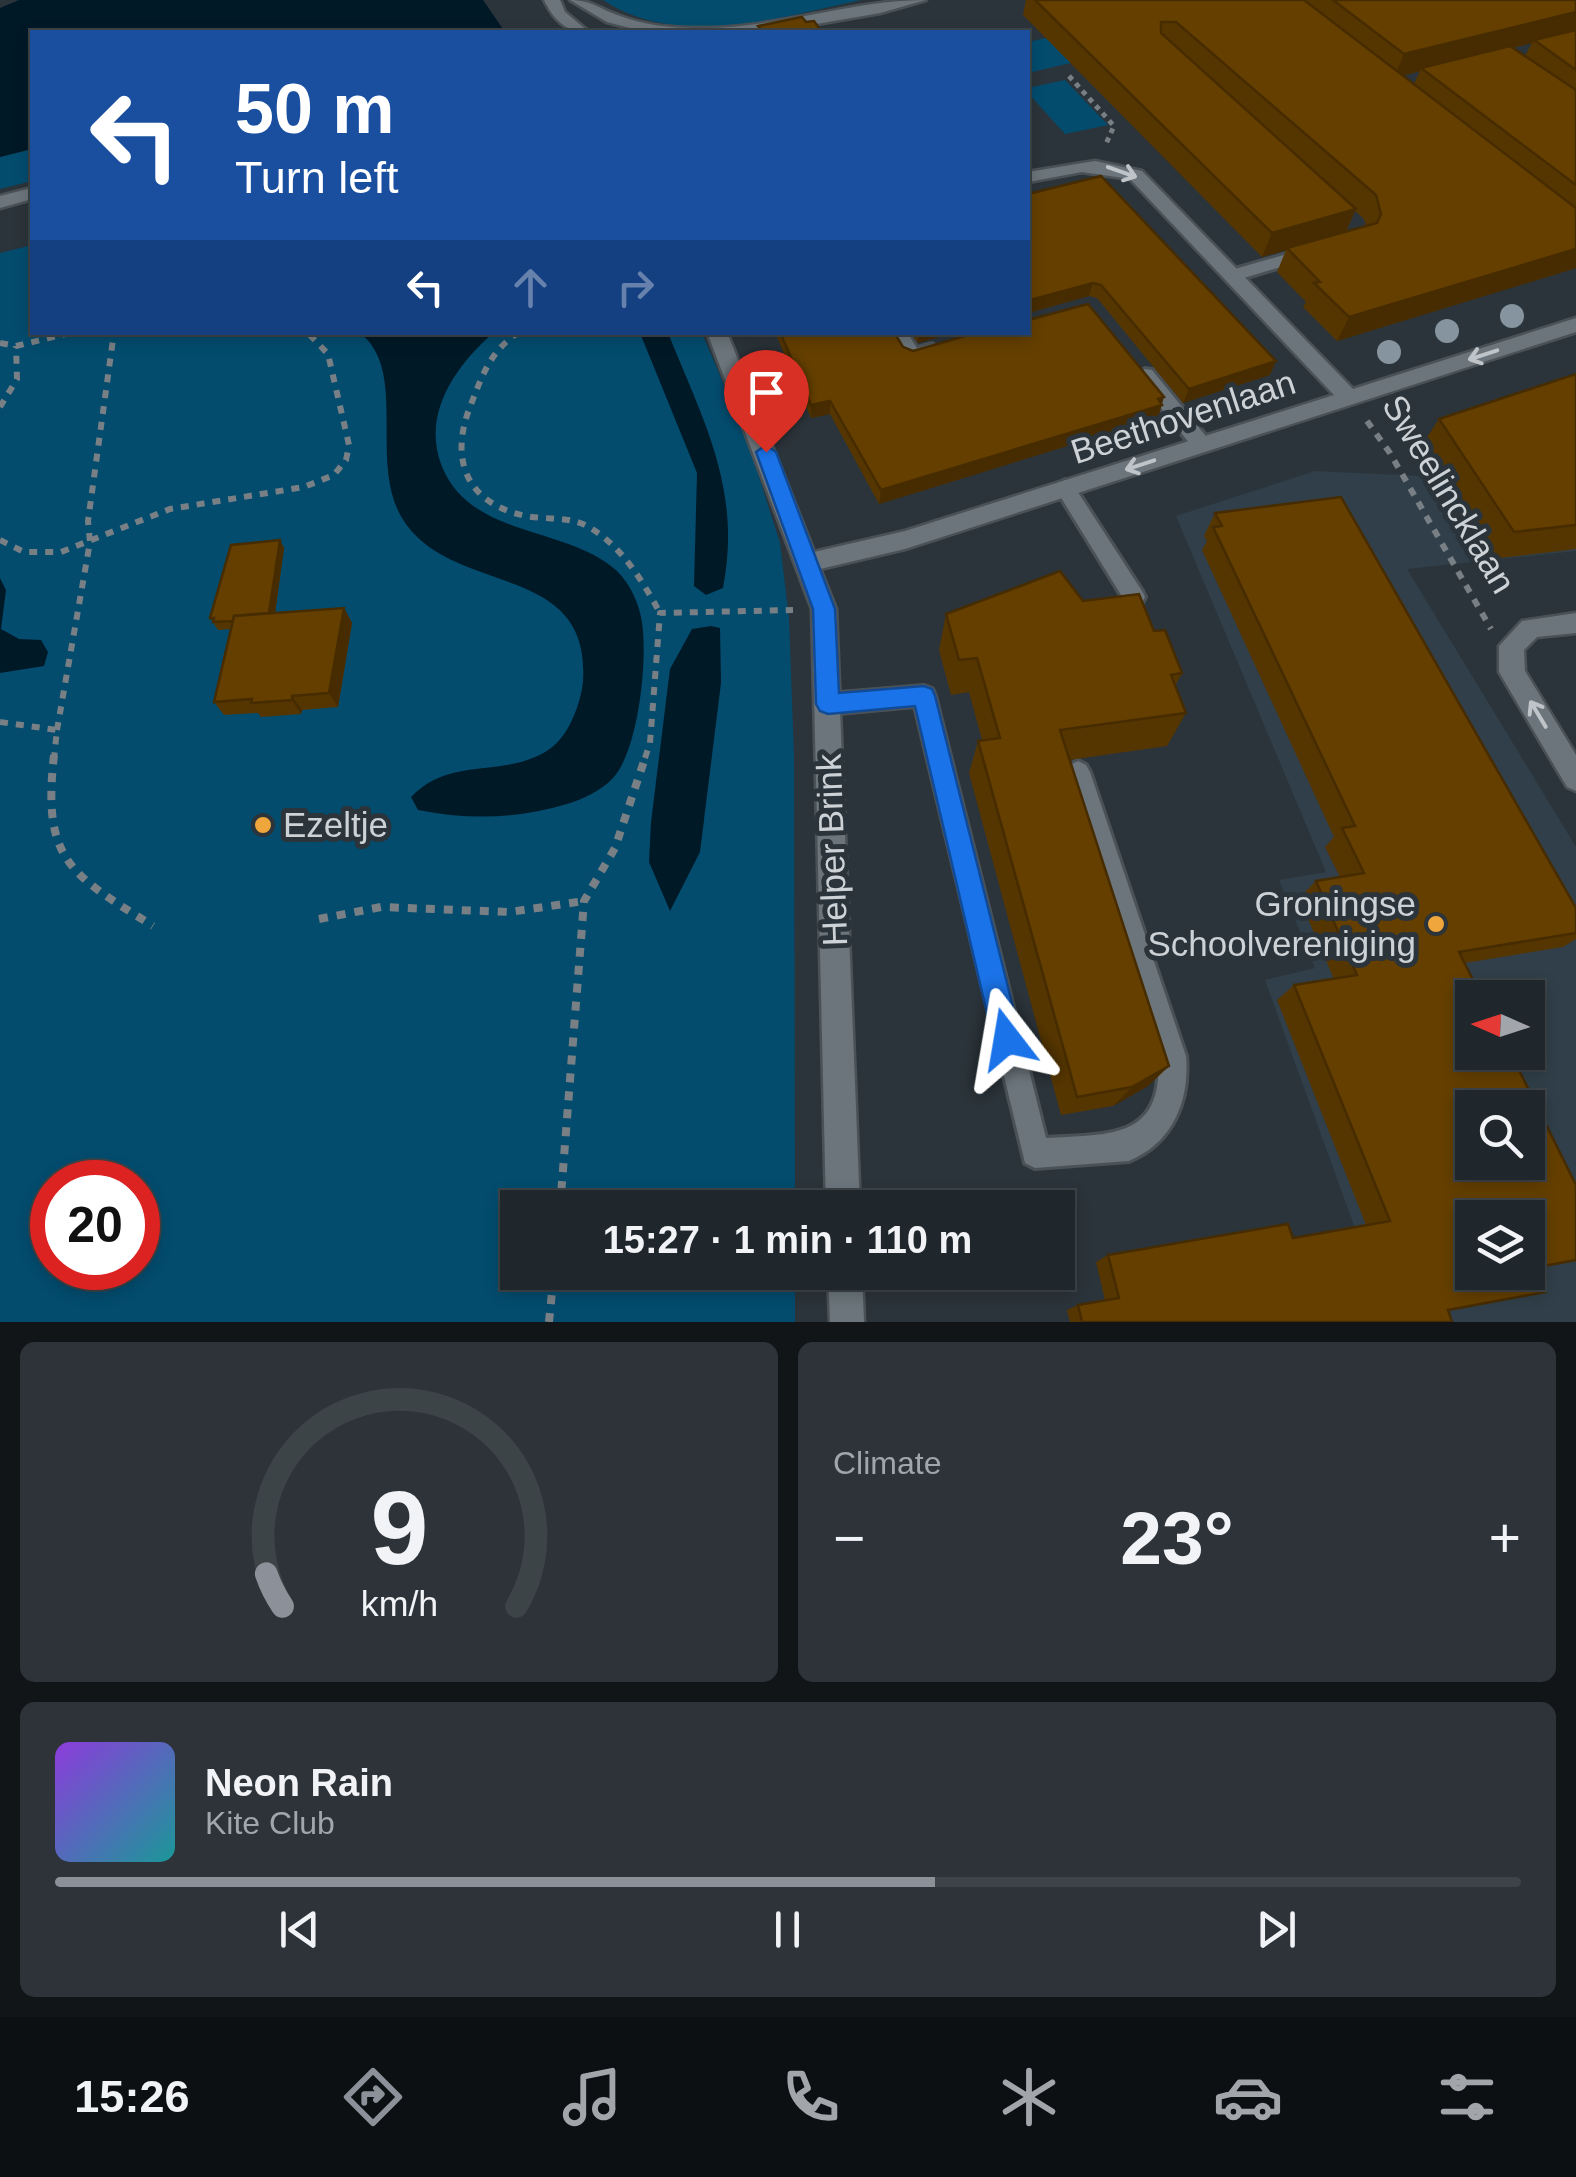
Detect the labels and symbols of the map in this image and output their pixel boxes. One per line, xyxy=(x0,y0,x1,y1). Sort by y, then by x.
one-way arrow xyxy=(1106,164,1138,182)
one-way arrow xyxy=(1468,347,1500,365)
pin xyxy=(724,350,809,453)
street label: Beethovenlaan xyxy=(1066,362,1300,471)
street label: Sweelincklaan xyxy=(1375,388,1524,600)
one-way arrow xyxy=(1125,457,1157,475)
one-way arrow xyxy=(1528,700,1548,729)
street label: Helper Brink xyxy=(809,753,854,947)
place label: Ezeltje xyxy=(283,805,388,844)
marker: Ezeltje xyxy=(252,814,274,836)
place label: Groningse Schoolvereniging xyxy=(1147,884,1416,963)
marker: Groningse Schoolvereniging xyxy=(1425,913,1447,935)
north arrow xyxy=(1455,980,1545,1070)
position arrow xyxy=(955,987,1059,1091)
speed limit sign: 20 xyxy=(30,1160,160,1290)

